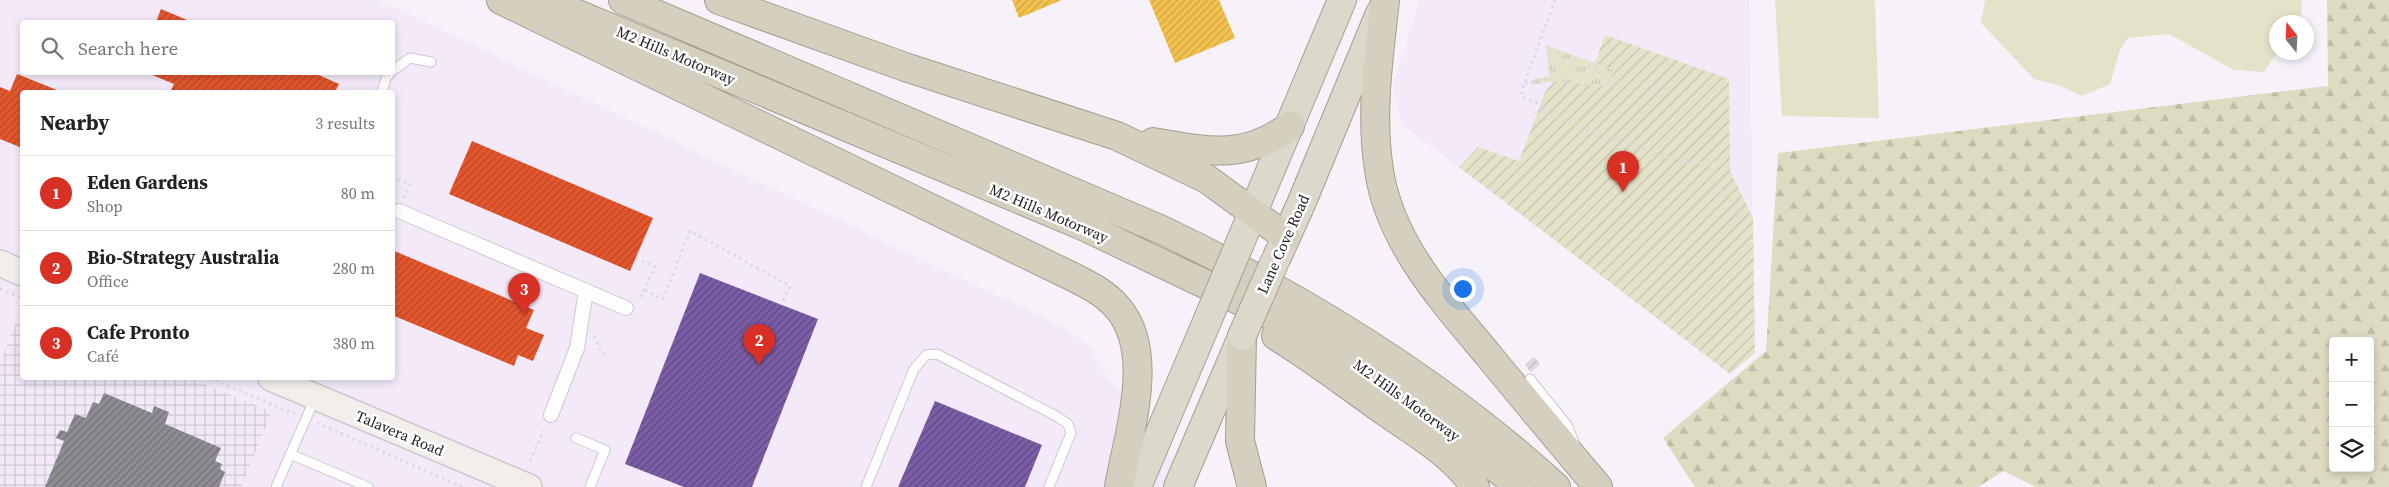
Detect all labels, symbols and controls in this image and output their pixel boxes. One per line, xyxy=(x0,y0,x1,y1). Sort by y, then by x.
north arrow xyxy=(2269,15,2314,60)
search box xyxy=(20,20,395,75)
street label: M2 Hills Motorway xyxy=(613,21,739,90)
icon: search xyxy=(38,34,66,62)
text: Search here xyxy=(78,35,178,61)
text: Nearby xyxy=(40,108,110,137)
text: 3 results xyxy=(315,112,375,134)
pin: 1 xyxy=(1607,151,1639,192)
text: Eden Gardens xyxy=(87,169,208,195)
street label: M2 Hills Motorway xyxy=(986,179,1112,248)
text: 1 xyxy=(52,182,60,204)
text: 80 m xyxy=(341,182,375,204)
street label: Lane Cove Road xyxy=(1252,190,1315,297)
text: Shop xyxy=(87,195,123,217)
text: Bio-Strategy Australia xyxy=(87,244,279,270)
text: 2 xyxy=(52,257,60,279)
text: 280 m xyxy=(333,257,375,279)
text: Office xyxy=(87,270,129,292)
pin: 3 xyxy=(508,273,540,314)
your location xyxy=(1450,276,1476,302)
text: Cafe Pronto xyxy=(87,319,189,345)
pin: 2 xyxy=(743,324,775,365)
text: 3 xyxy=(52,332,60,354)
text: 380 m xyxy=(333,332,375,354)
map controls xyxy=(2329,337,2374,472)
button: + xyxy=(2329,337,2374,382)
text: Café xyxy=(87,345,119,367)
street label: M2 Hills Motorway xyxy=(1349,354,1465,446)
button: − xyxy=(2329,382,2374,427)
street label: Talavera Road xyxy=(353,405,448,461)
button: layers xyxy=(2329,427,2374,472)

